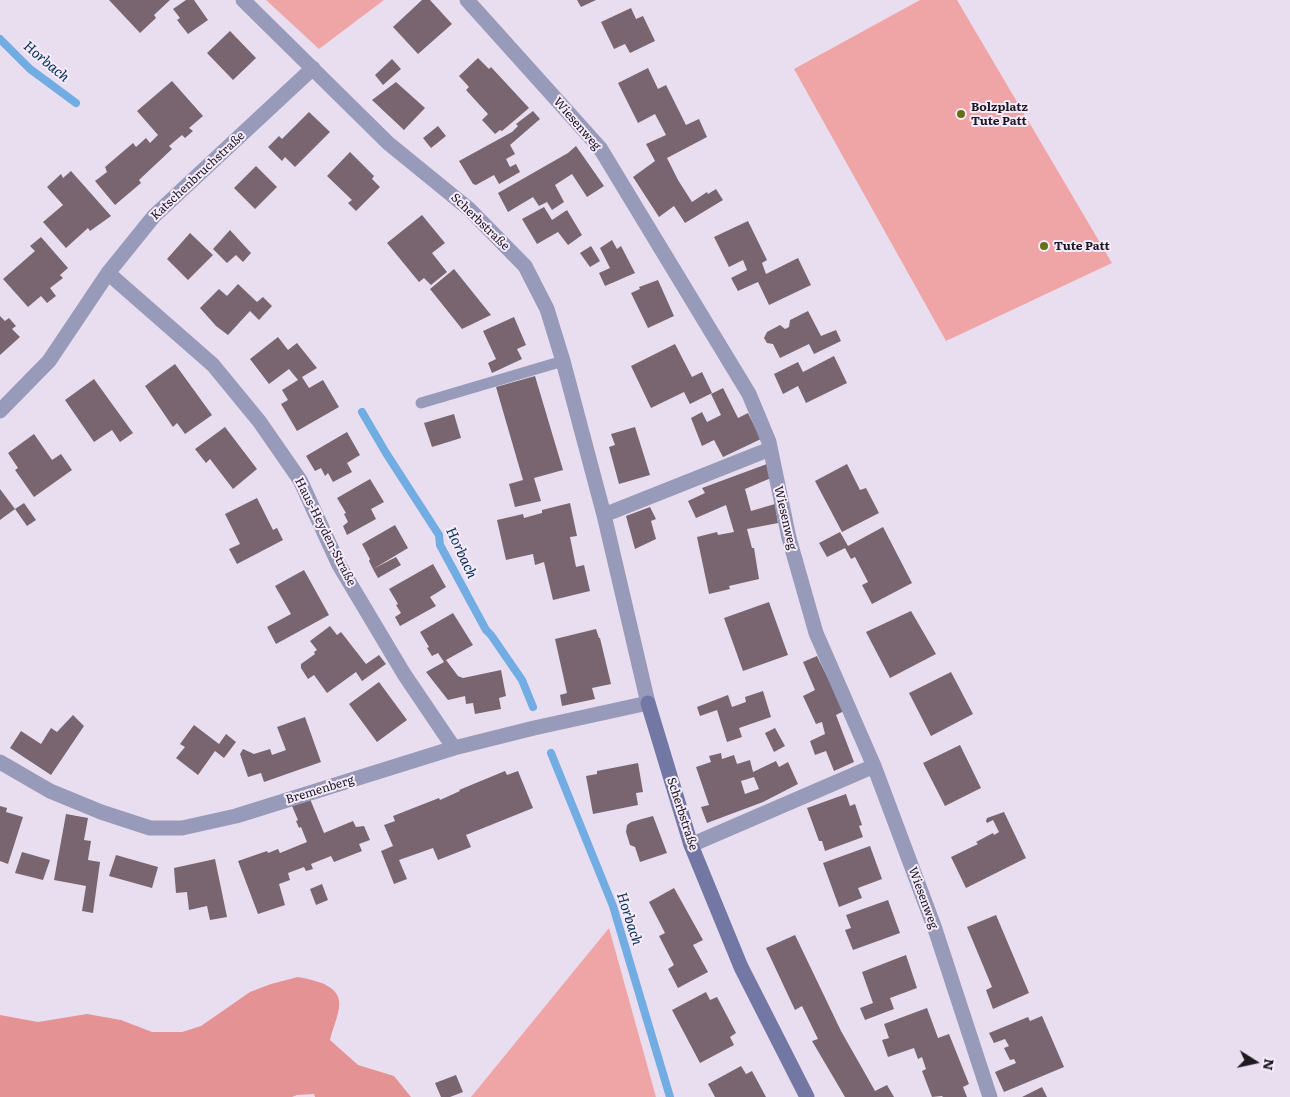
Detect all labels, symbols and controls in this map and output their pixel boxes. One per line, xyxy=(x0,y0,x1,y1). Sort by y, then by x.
water label: Horbach xyxy=(20,38,72,86)
street label: Wiesenweg xyxy=(550,95,604,153)
place label: Bolzplatz Tute Patt xyxy=(971,100,1028,128)
marker: Bolzplatz Tute Patt xyxy=(955,108,967,120)
street label: Katschenbruchstraße xyxy=(148,129,248,223)
street label: Scherbstraße xyxy=(448,190,512,254)
place label: Tute Patt xyxy=(1054,239,1110,253)
marker: Tute Patt xyxy=(1038,240,1050,252)
street label: Haus-Heyden-Straße xyxy=(291,475,359,589)
street label: Wiesenweg xyxy=(771,485,799,551)
water label: Horbach xyxy=(442,525,480,581)
street label: Bremenberg xyxy=(284,773,356,807)
street label: Scherbstraße xyxy=(663,776,701,852)
street label: Wiesenweg xyxy=(905,865,941,931)
water label: Horbach xyxy=(613,890,645,948)
north arrow xyxy=(1230,1037,1280,1087)
text: N xyxy=(1259,1057,1281,1072)

